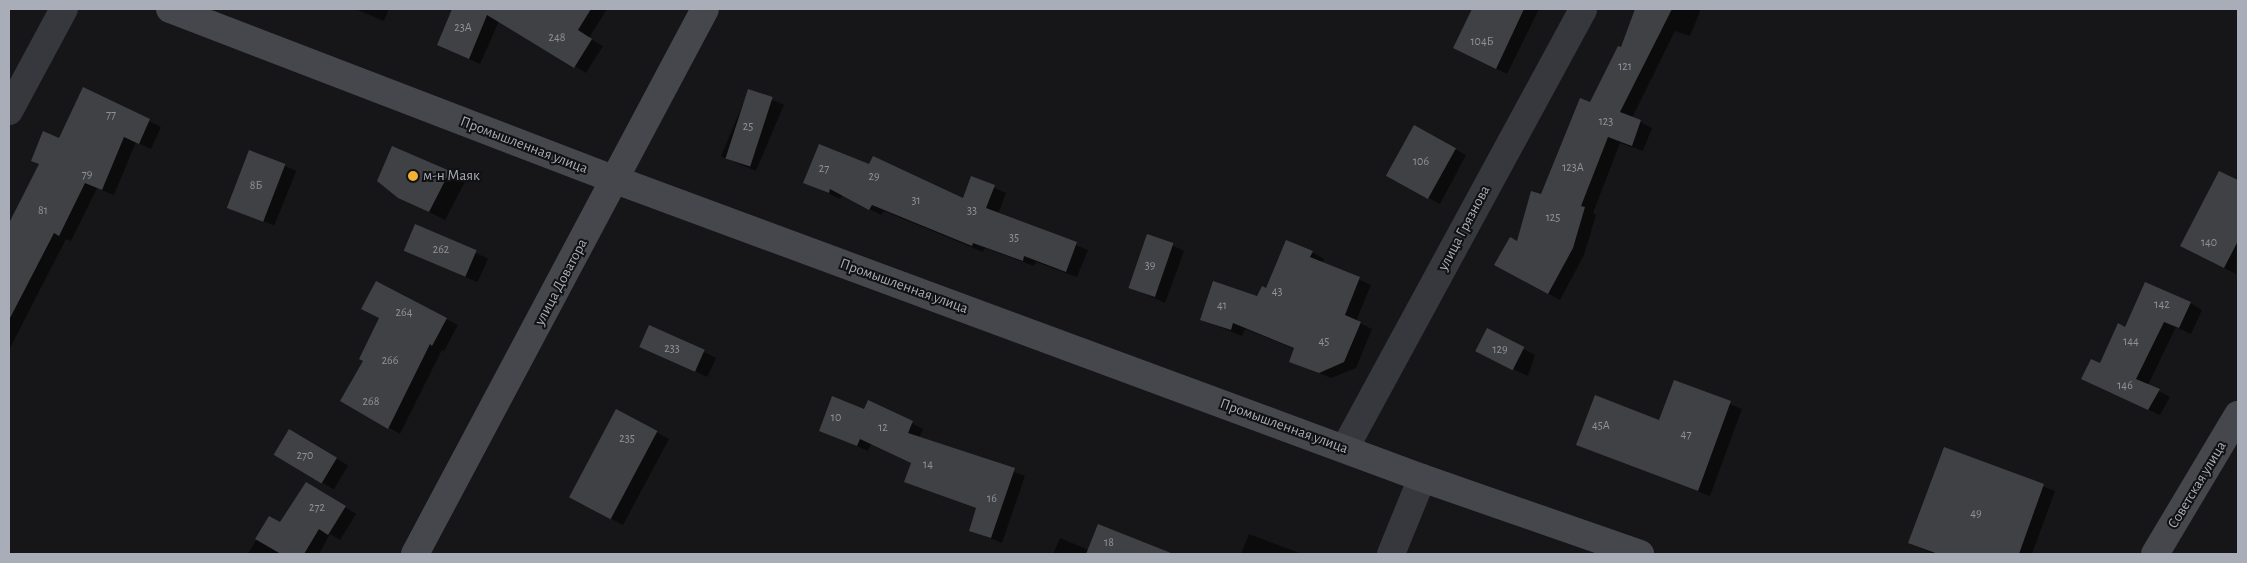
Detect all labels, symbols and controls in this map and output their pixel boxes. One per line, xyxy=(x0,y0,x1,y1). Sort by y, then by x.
house number: 23А xyxy=(454,21,472,35)
house number: 248 xyxy=(549,31,565,45)
house number: 104Б xyxy=(1470,35,1494,49)
house number: 121 xyxy=(1618,60,1632,74)
house number: 77 xyxy=(106,108,116,122)
street label: Промышленная улица xyxy=(458,112,590,178)
house number: 123 xyxy=(1599,115,1613,129)
house number: 25 xyxy=(743,120,753,134)
house number: 106 xyxy=(1413,155,1429,169)
house number: 123А xyxy=(1562,161,1584,175)
house number: 27 xyxy=(819,162,829,176)
place label: м-н Маяк xyxy=(423,167,480,185)
house number: 79 xyxy=(82,168,92,182)
marker: м-н Маяк xyxy=(407,170,419,182)
house number: 29 xyxy=(868,170,880,184)
house number: 8Б xyxy=(250,179,262,193)
street label: улица Грязнова xyxy=(1434,182,1494,274)
house number: 31 xyxy=(911,194,921,208)
house number: 81 xyxy=(38,204,48,218)
house number: 33 xyxy=(967,204,977,218)
house number: 125 xyxy=(1546,211,1560,225)
house number: 35 xyxy=(1009,231,1019,245)
street label: улица Доватора xyxy=(531,236,591,328)
house number: 140 xyxy=(2201,236,2217,250)
house number: 262 xyxy=(433,243,449,257)
street label: Промышленная улица xyxy=(837,254,971,318)
house number: 39 xyxy=(1145,259,1155,273)
house number: 43 xyxy=(1272,285,1282,299)
house number: 142 xyxy=(2154,298,2170,312)
house number: 41 xyxy=(1217,299,1227,313)
house number: 264 xyxy=(396,306,412,320)
house number: 45 xyxy=(1319,335,1329,349)
house number: 144 xyxy=(2123,335,2139,349)
house number: 233 xyxy=(664,342,680,356)
house number: 129 xyxy=(1492,343,1508,357)
house number: 266 xyxy=(382,354,398,368)
house number: 146 xyxy=(2117,379,2133,393)
street label: Промышленная улица xyxy=(1217,394,1351,458)
house number: 268 xyxy=(363,395,379,409)
house number: 10 xyxy=(831,411,841,425)
house number: 45А xyxy=(1592,419,1610,433)
house number: 12 xyxy=(878,421,888,435)
house number: 47 xyxy=(1681,428,1691,442)
house number: 235 xyxy=(619,432,635,446)
street label: Советская улица xyxy=(2164,438,2230,532)
house number: 270 xyxy=(297,449,313,463)
house number: 14 xyxy=(923,458,933,472)
house number: 16 xyxy=(987,492,997,506)
house number: 272 xyxy=(309,501,325,515)
house number: 49 xyxy=(1970,507,1982,521)
house number: 18 xyxy=(1104,536,1114,550)

